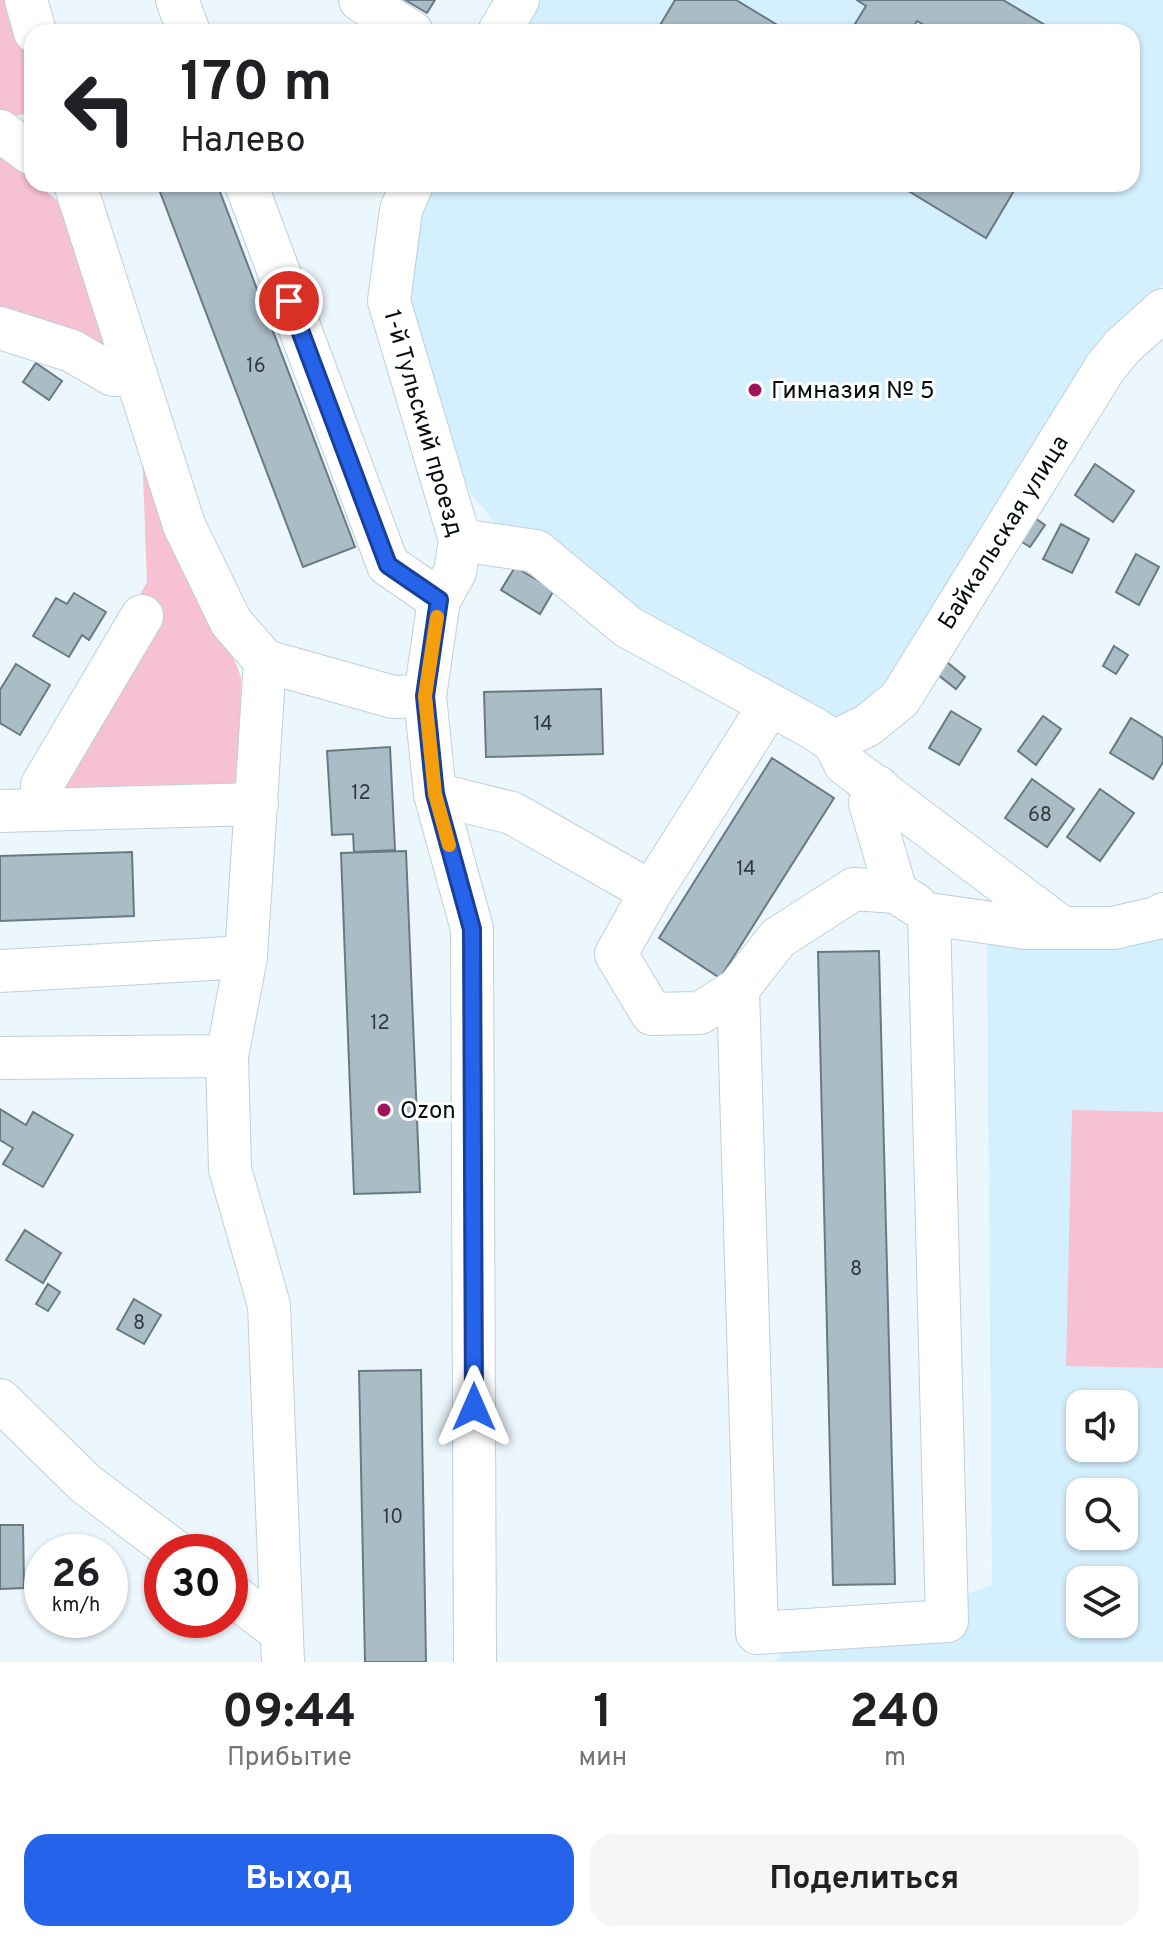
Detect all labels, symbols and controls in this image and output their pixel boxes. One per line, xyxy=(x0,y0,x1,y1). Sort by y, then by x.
text: 170 m xyxy=(180,50,332,120)
icon: left xyxy=(48,56,152,160)
text: Налево xyxy=(180,119,306,165)
pin xyxy=(255,267,323,335)
icon: arrive xyxy=(267,279,311,323)
street label: 1-й Тульский проезд xyxy=(375,307,469,540)
house number: 16 xyxy=(246,354,266,380)
place label: Гимназия № 5 xyxy=(771,377,935,407)
marker: Гимназия № 5 xyxy=(746,381,764,399)
street label: Байкальская улица xyxy=(933,430,1077,636)
house number: 14 xyxy=(533,712,553,738)
house number: 12 xyxy=(351,781,371,807)
house number: 68 xyxy=(1028,803,1052,829)
house number: 14 xyxy=(736,857,756,883)
house number: 12 xyxy=(370,1011,390,1037)
place label: Ozon xyxy=(400,1097,456,1127)
marker: Ozon xyxy=(375,1101,393,1119)
house number: 8 xyxy=(850,1257,862,1283)
house number: 8 xyxy=(133,1311,145,1337)
position arrow xyxy=(432,1365,516,1449)
map controls xyxy=(1066,1390,1138,1638)
button: sound xyxy=(1066,1390,1138,1462)
button: search xyxy=(1066,1478,1138,1550)
house number: 10 xyxy=(383,1505,403,1531)
speed limit sign: 30 xyxy=(144,1534,248,1638)
text: 26 xyxy=(51,1551,101,1601)
button: layers xyxy=(1066,1566,1138,1638)
text: km/h xyxy=(52,1593,100,1619)
text: 09:44 xyxy=(222,1684,356,1744)
text: 1 xyxy=(593,1684,612,1744)
text: 240 xyxy=(849,1684,941,1744)
text: Прибытие xyxy=(227,1742,352,1775)
text: мин xyxy=(579,1742,627,1775)
text: m xyxy=(884,1742,906,1775)
button: Выход xyxy=(24,1834,574,1926)
button: Поделиться xyxy=(590,1834,1139,1926)

